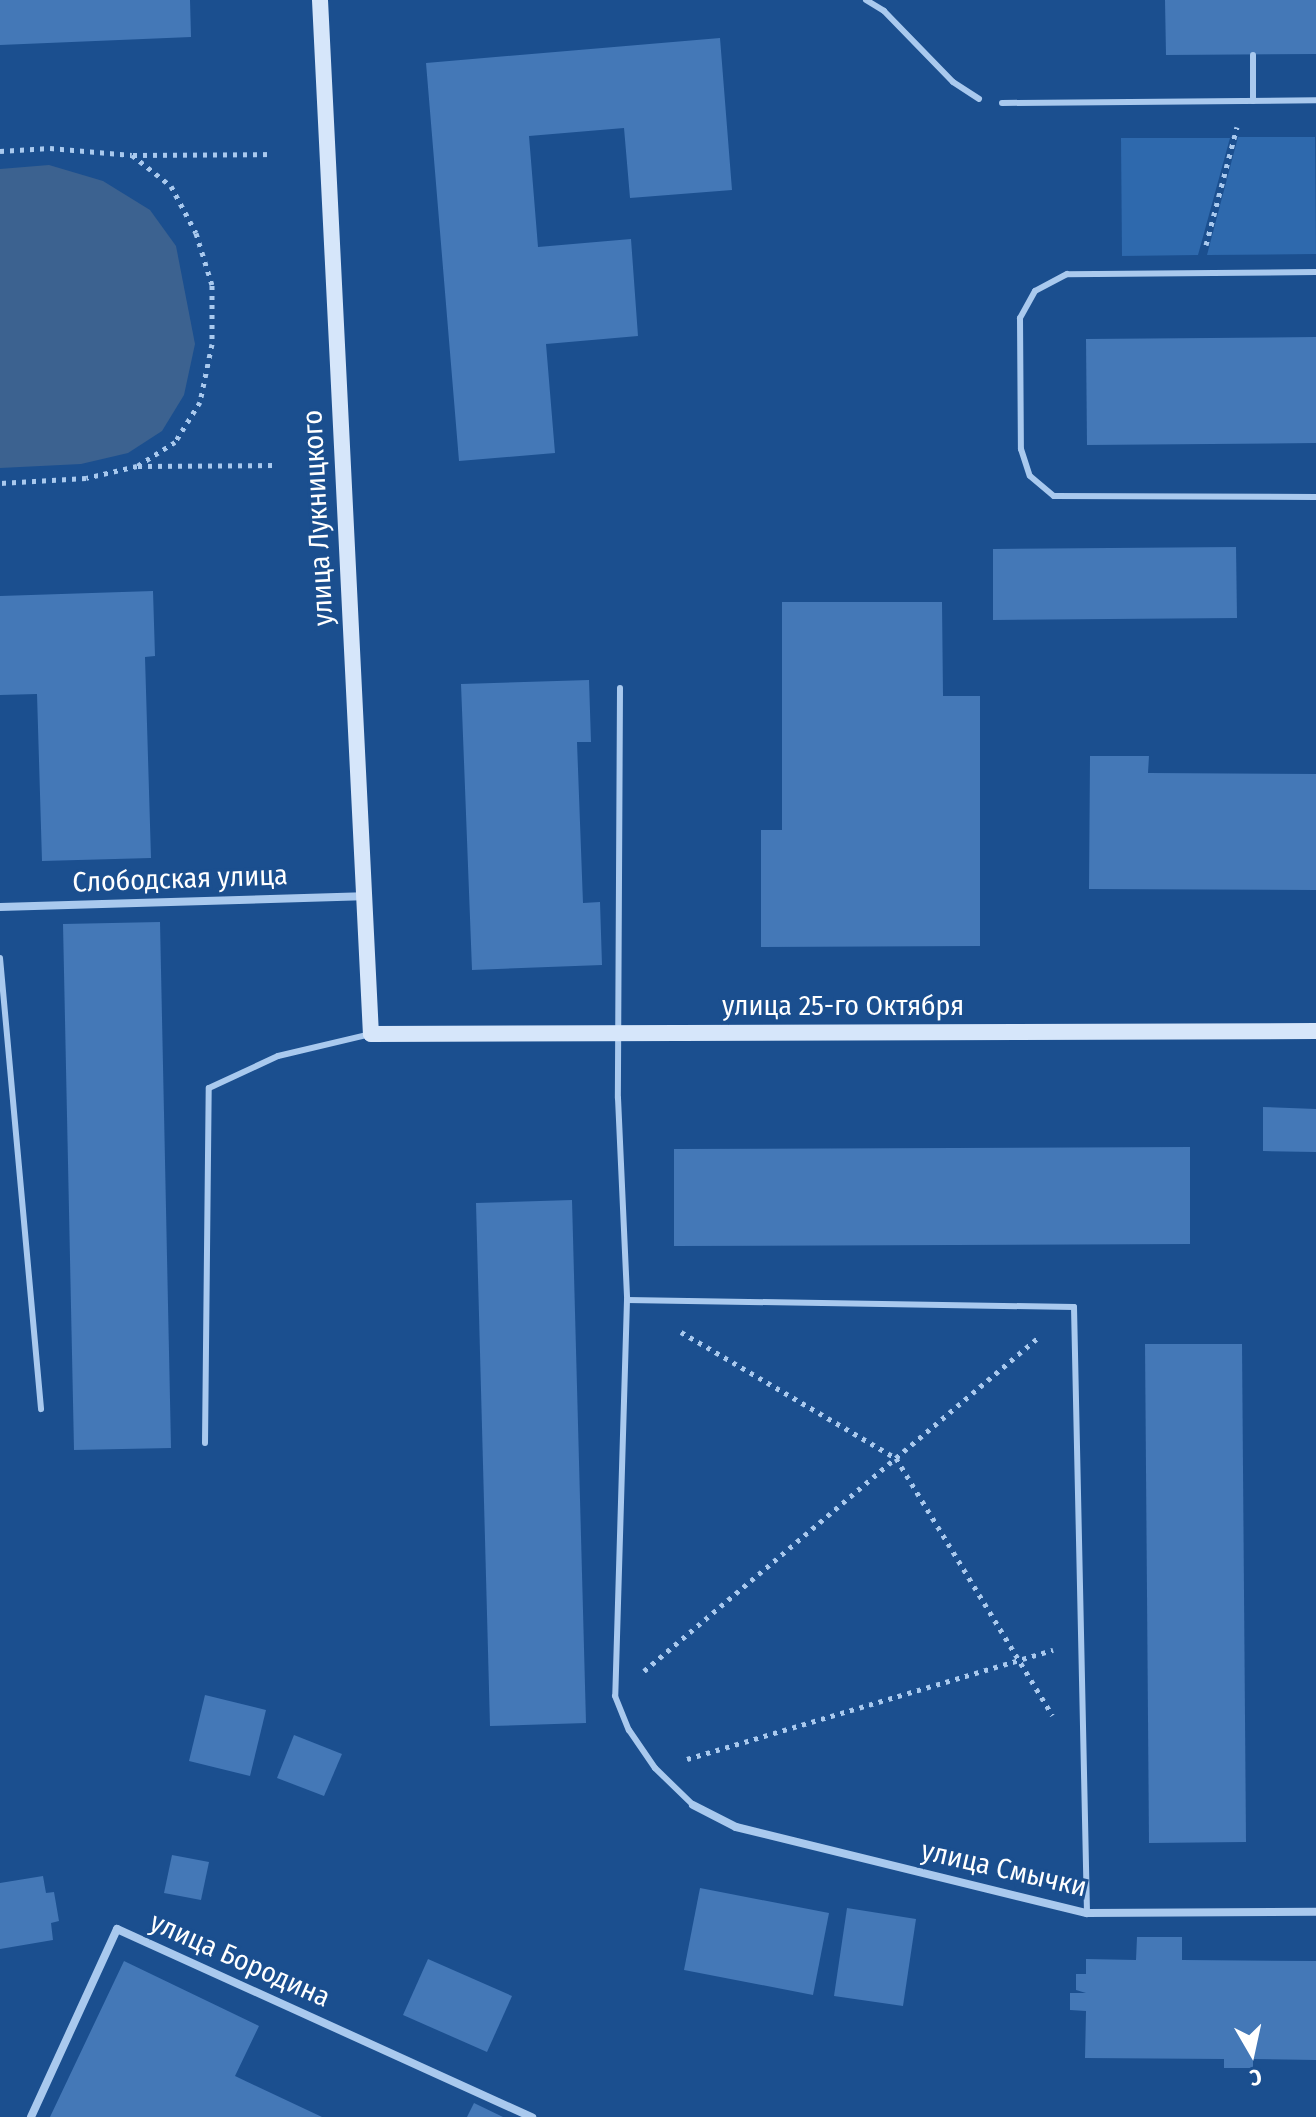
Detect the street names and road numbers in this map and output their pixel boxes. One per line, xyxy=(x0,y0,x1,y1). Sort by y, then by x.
street label: улица Лукницкого xyxy=(296,409,340,627)
street label: Слободская улица xyxy=(72,858,288,900)
street label: улица 25-го Октября xyxy=(722,989,964,1023)
street label: улица Смычки xyxy=(918,1834,1090,1904)
street label: улица Бородина xyxy=(145,1905,335,2015)

